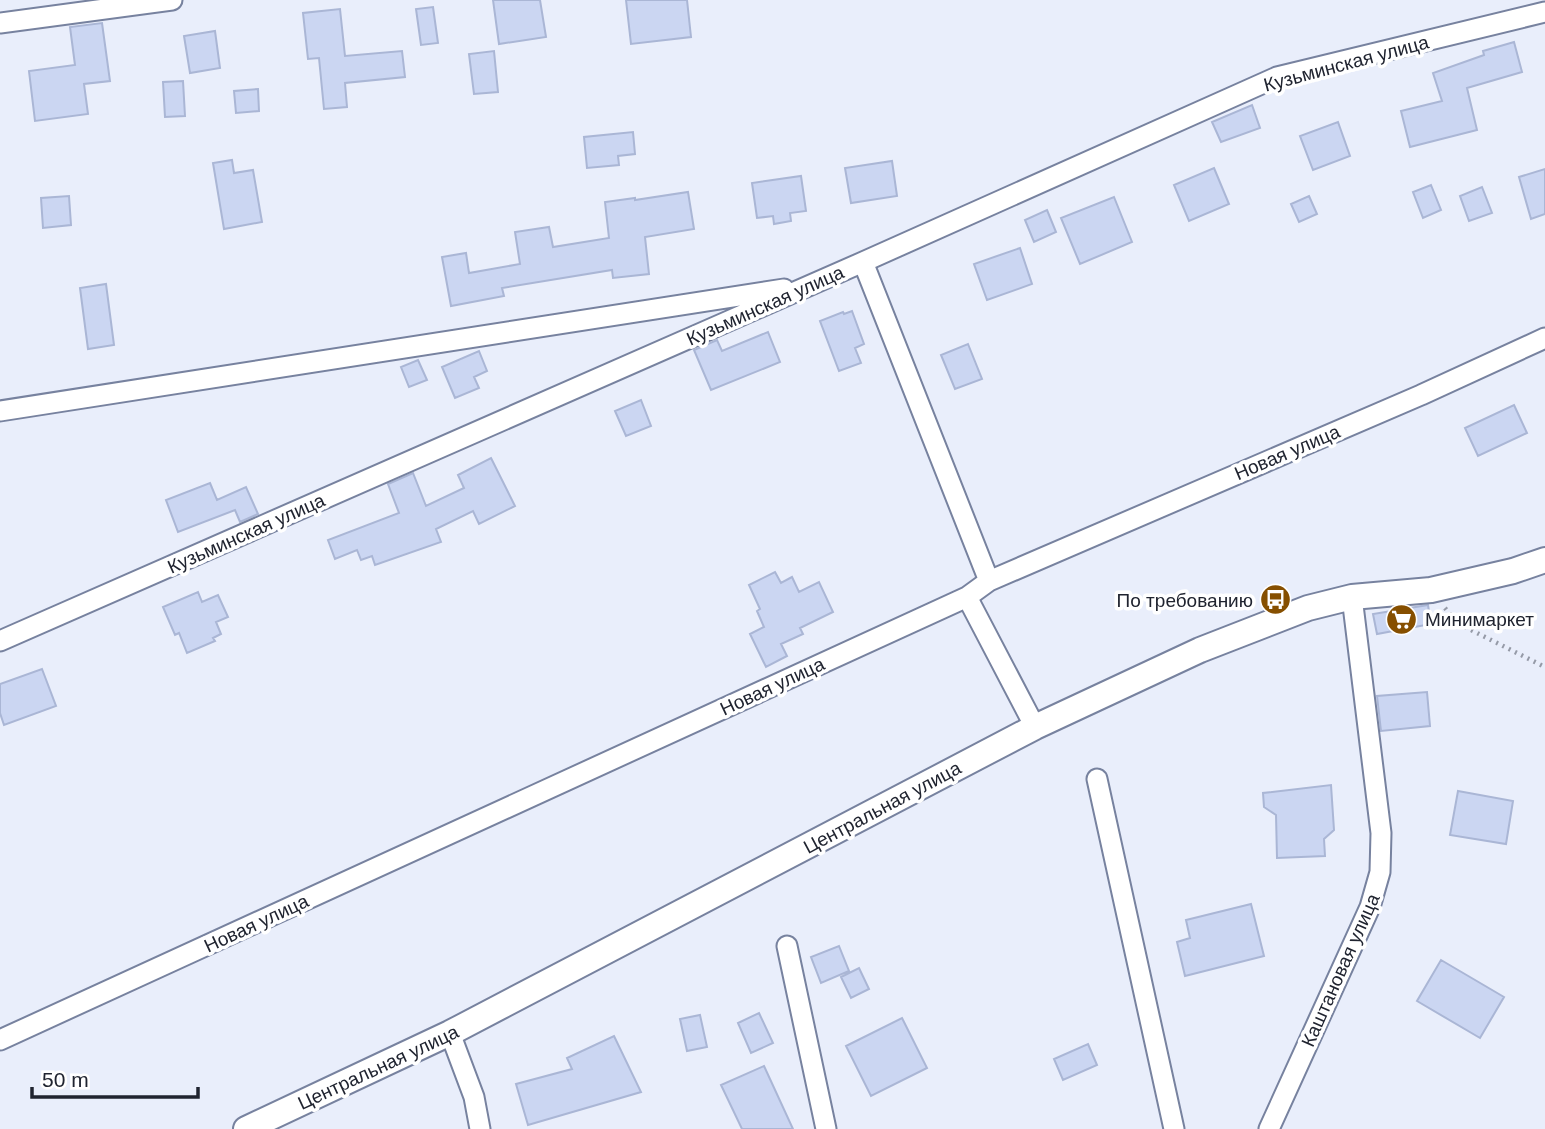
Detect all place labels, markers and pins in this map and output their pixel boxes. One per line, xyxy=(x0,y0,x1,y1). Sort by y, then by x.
bus stop icon: По требованию xyxy=(1259,583,1293,617)
place label: По требованию xyxy=(1117,590,1253,611)
supermarket icon: Минимаркет xyxy=(1385,602,1419,636)
place label: Минимаркет xyxy=(1425,609,1534,630)

